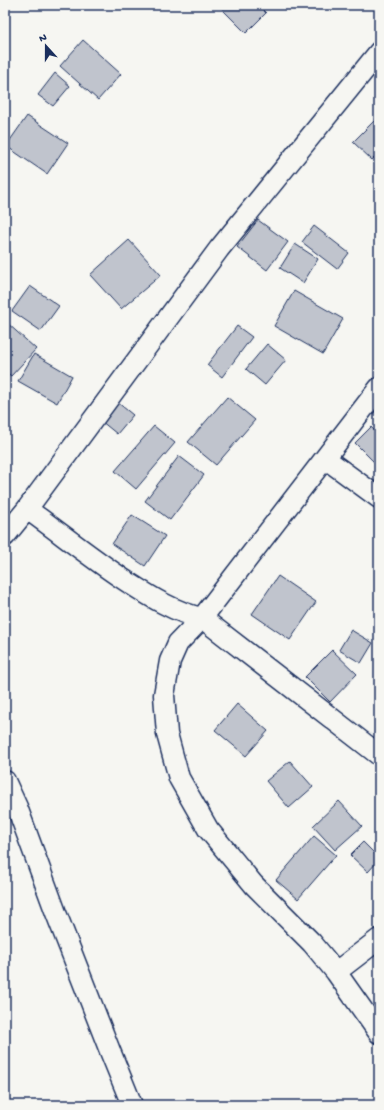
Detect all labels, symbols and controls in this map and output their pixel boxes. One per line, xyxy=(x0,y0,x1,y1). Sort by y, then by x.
north arrow xyxy=(26,26,66,66)
text: N xyxy=(38,32,49,45)

